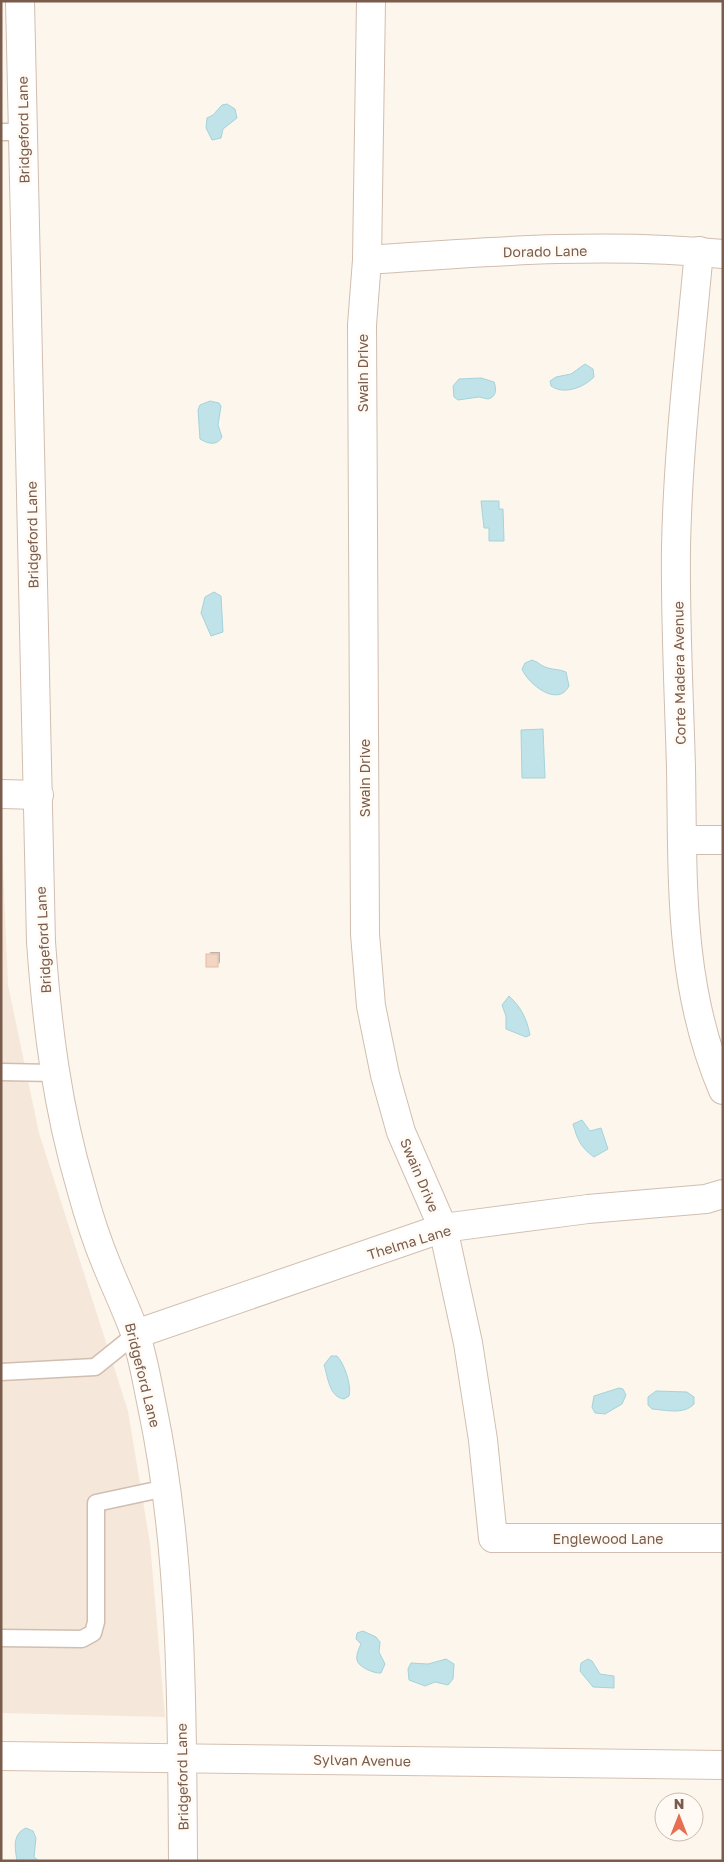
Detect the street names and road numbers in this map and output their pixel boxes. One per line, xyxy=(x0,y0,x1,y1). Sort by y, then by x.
street label: Bridgeford Lane xyxy=(14,76,32,184)
street label: Dorado Lane xyxy=(503,242,587,260)
street label: Swain Drive xyxy=(354,334,371,412)
street label: Bridgeford Lane xyxy=(23,481,41,589)
street label: Corte Madera Avenue xyxy=(669,601,689,745)
street label: Swain Drive xyxy=(356,739,373,817)
street label: Bridgeford Lane xyxy=(32,886,54,994)
street label: Swain Drive xyxy=(397,1136,443,1214)
street label: Thelma Lane xyxy=(365,1221,453,1263)
street label: Bridgeford Lane xyxy=(122,1321,164,1429)
street label: Englewood Lane xyxy=(553,1530,663,1547)
street label: Bridgeford Lane xyxy=(173,1723,191,1831)
street label: Sylvan Avenue xyxy=(313,1751,411,1769)

